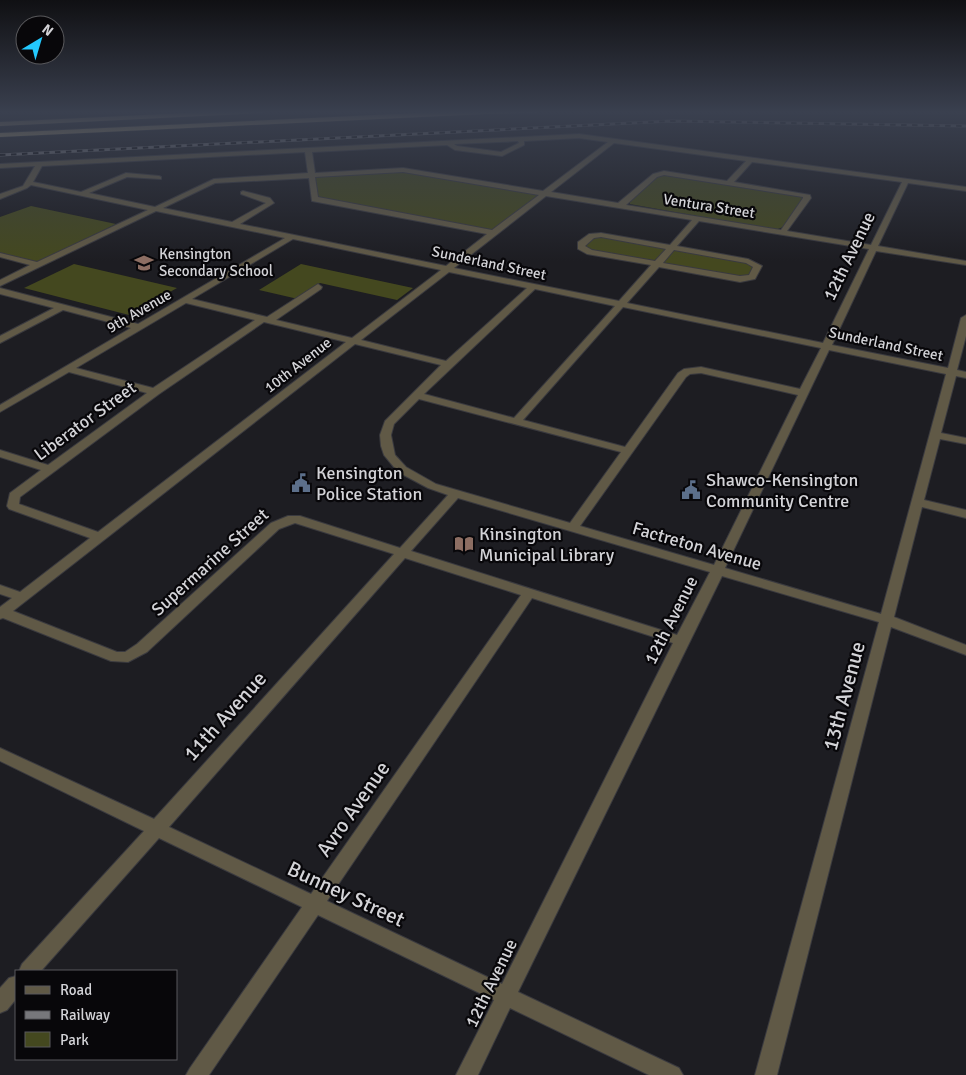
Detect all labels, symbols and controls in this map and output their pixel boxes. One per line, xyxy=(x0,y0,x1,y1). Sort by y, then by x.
north arrow xyxy=(15,15,65,65)
text: N xyxy=(39,20,57,40)
street label: Ventura Street xyxy=(662,190,756,222)
street label: 12th Avenue xyxy=(818,208,880,304)
street label: Sunderland Street xyxy=(430,242,548,284)
place label: Kensington Secondary School xyxy=(159,245,273,280)
school or university icon: Kensington Secondary School xyxy=(133,252,155,274)
street label: 9th Avenue xyxy=(103,285,175,337)
street label: Sunderland Street xyxy=(827,323,945,365)
street label: 10th Avenue xyxy=(261,333,335,397)
street label: Liberator Street xyxy=(30,377,140,465)
place label: Kensington Police Station xyxy=(316,462,422,505)
place label: Shawco-Kensington Community Centre xyxy=(706,469,858,512)
public building icon: Kensington Police Station xyxy=(290,472,312,494)
public building icon: Shawco-Kensington Community Centre xyxy=(680,479,702,501)
street label: Supermarine Street xyxy=(147,504,273,620)
street label: Factreton Avenue xyxy=(630,517,764,575)
place label: Kinsington Municipal Library xyxy=(479,523,615,566)
library icon: Kinsington Municipal Library xyxy=(453,533,475,555)
street label: 12th Avenue xyxy=(639,572,703,668)
street label: 13th Avenue xyxy=(817,639,871,753)
street label: 11th Avenue xyxy=(178,666,272,766)
street label: Avro Avenue xyxy=(311,756,395,862)
street label: Bunney Street xyxy=(283,855,409,933)
street label: 12th Avenue xyxy=(460,935,522,1031)
legend xyxy=(15,970,178,1060)
text: Road xyxy=(60,981,92,999)
text: Railway xyxy=(60,1006,110,1024)
text: Park xyxy=(60,1031,89,1049)

